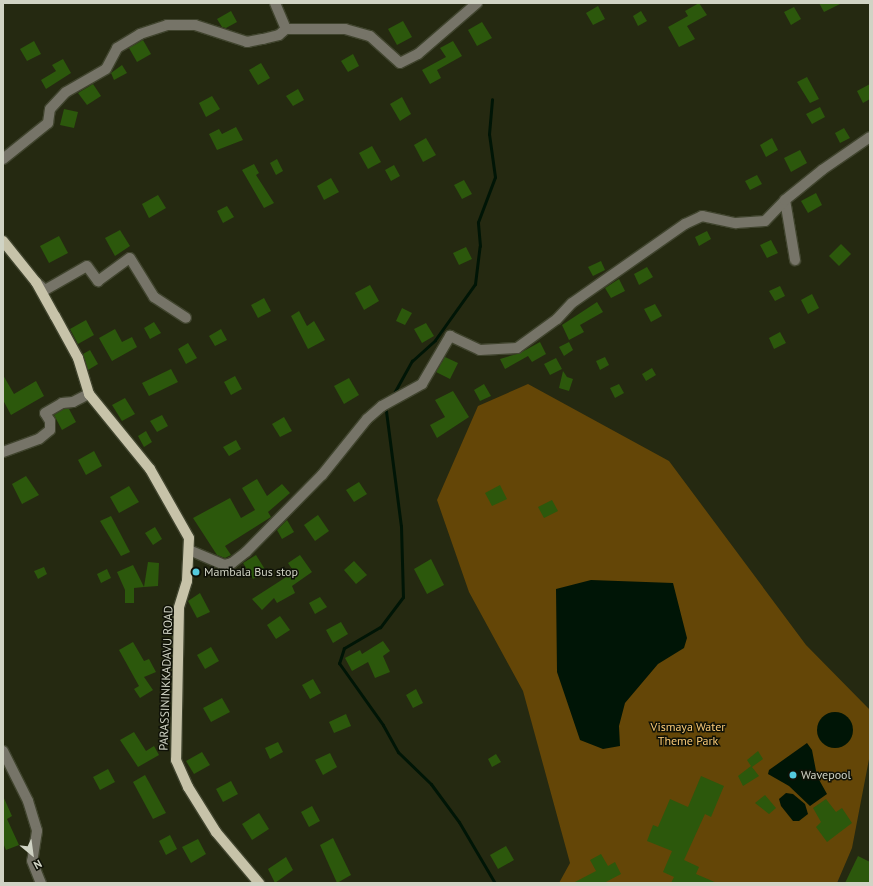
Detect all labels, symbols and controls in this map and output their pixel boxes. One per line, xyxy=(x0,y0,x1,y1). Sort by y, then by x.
place label: Mambala Bus stop xyxy=(204,565,298,579)
marker: Mambala Bus stop xyxy=(191,567,201,577)
street label: PARASSININKKADAVU ROAD xyxy=(156,605,176,751)
park label: Vismaya Water Theme Park xyxy=(650,720,726,748)
place label: Wavepool xyxy=(801,768,851,782)
marker: Wavepool xyxy=(788,770,798,780)
north arrow xyxy=(12,834,52,874)
text: N xyxy=(31,857,44,872)

